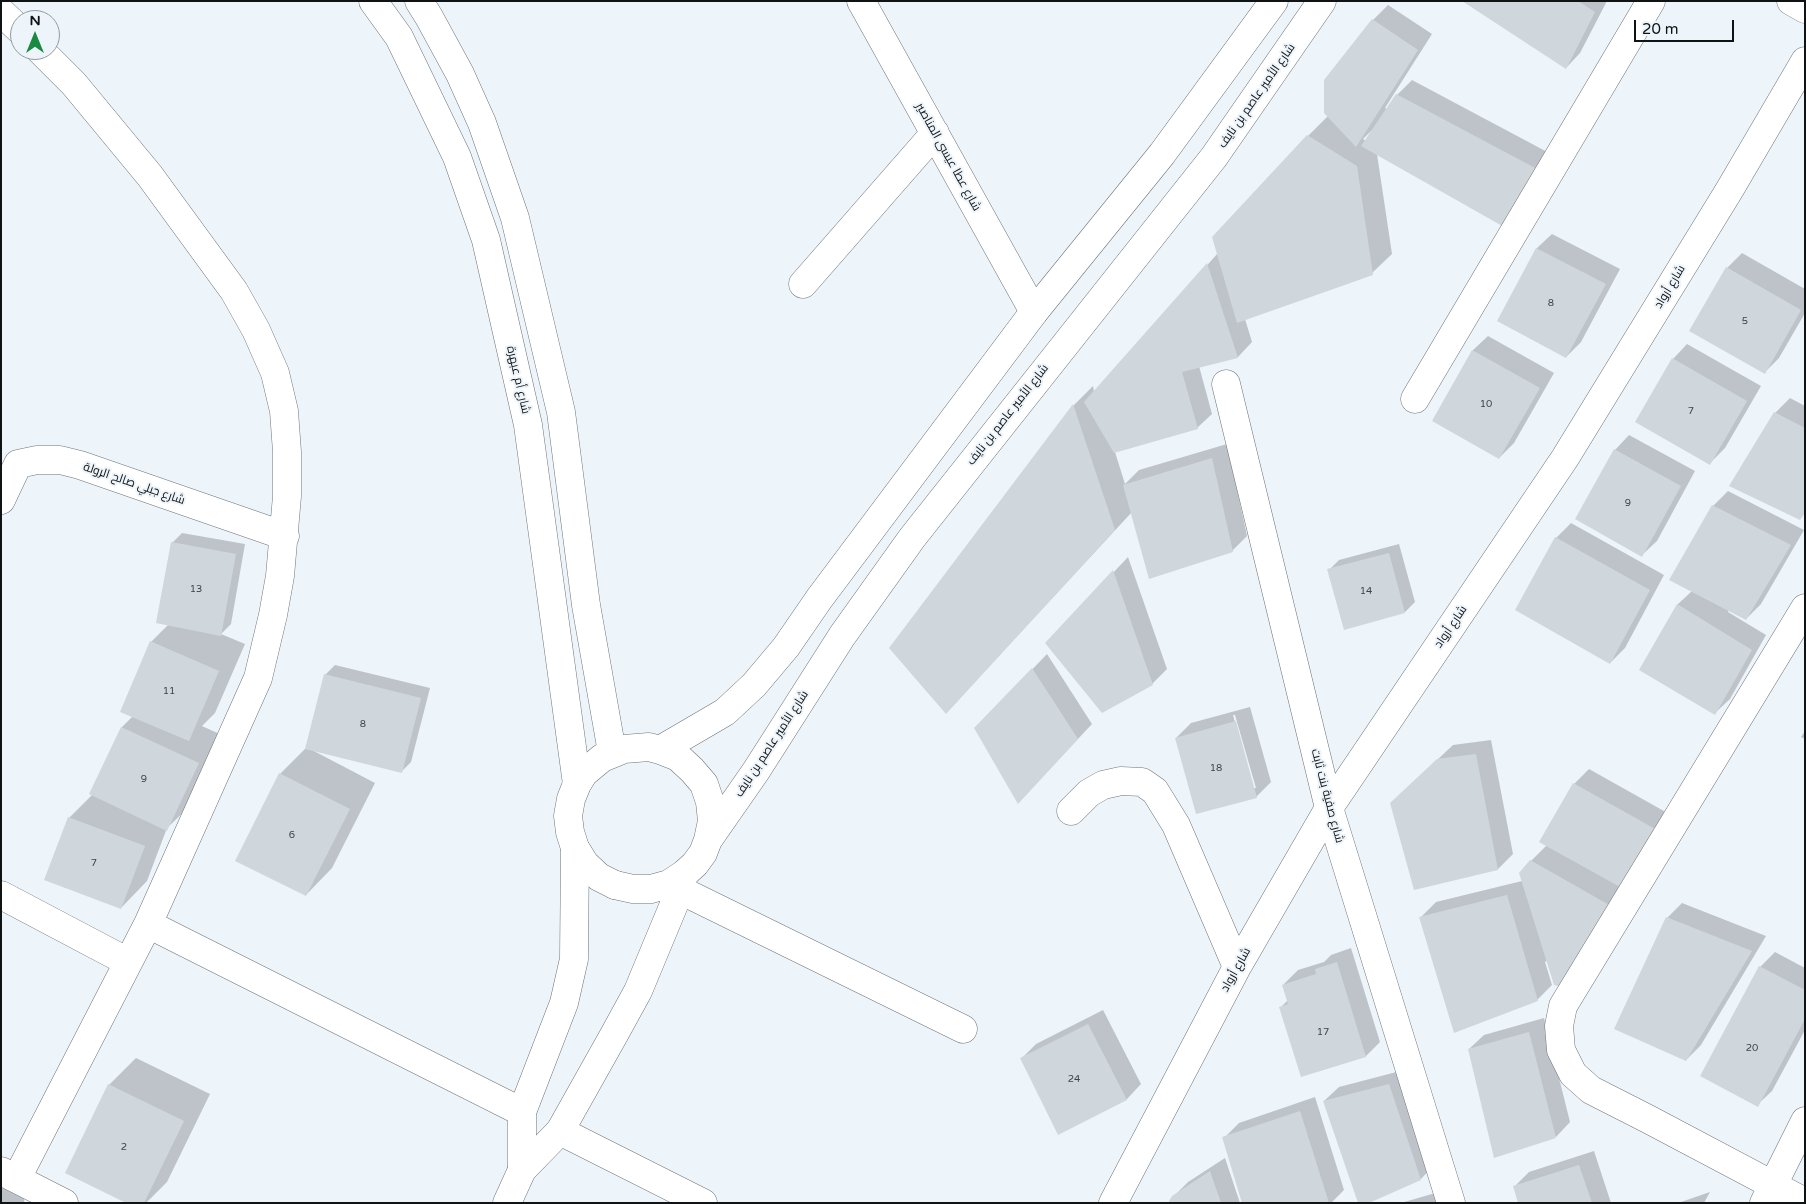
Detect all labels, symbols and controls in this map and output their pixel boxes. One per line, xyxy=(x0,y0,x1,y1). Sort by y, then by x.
north arrow xyxy=(10,10,60,60)
scale bar xyxy=(1636,10,1736,42)
text: N xyxy=(29,12,41,29)
text: 20 m xyxy=(1642,20,1679,38)
street label: شارع الأمير عاصم بن نايف xyxy=(1216,41,1298,151)
street label: شارع عطا عيسى المناصير xyxy=(912,100,984,214)
street label: شارع أرواد xyxy=(1651,263,1689,311)
house number: 8 xyxy=(1548,297,1554,309)
house number: 5 xyxy=(1742,315,1748,327)
street label: شارع أم عبهرة xyxy=(503,345,533,415)
street label: شارع الأمير عاصم بن نايف xyxy=(964,362,1052,468)
house number: 10 xyxy=(1480,398,1492,410)
house number: 7 xyxy=(1688,405,1694,417)
street label: شارع جبلي صالح الرولة xyxy=(81,460,187,508)
house number: 9 xyxy=(1625,497,1631,509)
house number: 13 xyxy=(190,583,202,595)
house number: 14 xyxy=(1360,585,1372,597)
street label: شارع أرواد xyxy=(1432,603,1470,651)
house number: 11 xyxy=(163,685,175,697)
street label: شارع الأمير عاصم بن نايف xyxy=(732,688,812,800)
house number: 8 xyxy=(360,718,366,730)
street label: شارع صفية بنت ثابت xyxy=(1308,747,1346,845)
house number: 18 xyxy=(1210,762,1222,774)
house number: 9 xyxy=(141,773,147,785)
house number: 6 xyxy=(289,829,295,841)
house number: 7 xyxy=(91,857,97,869)
street label: شارع أرواد xyxy=(1218,945,1254,995)
house number: 17 xyxy=(1317,1026,1329,1038)
house number: 20 xyxy=(1746,1042,1758,1054)
house number: 24 xyxy=(1068,1073,1080,1085)
house number: 2 xyxy=(121,1141,127,1153)

